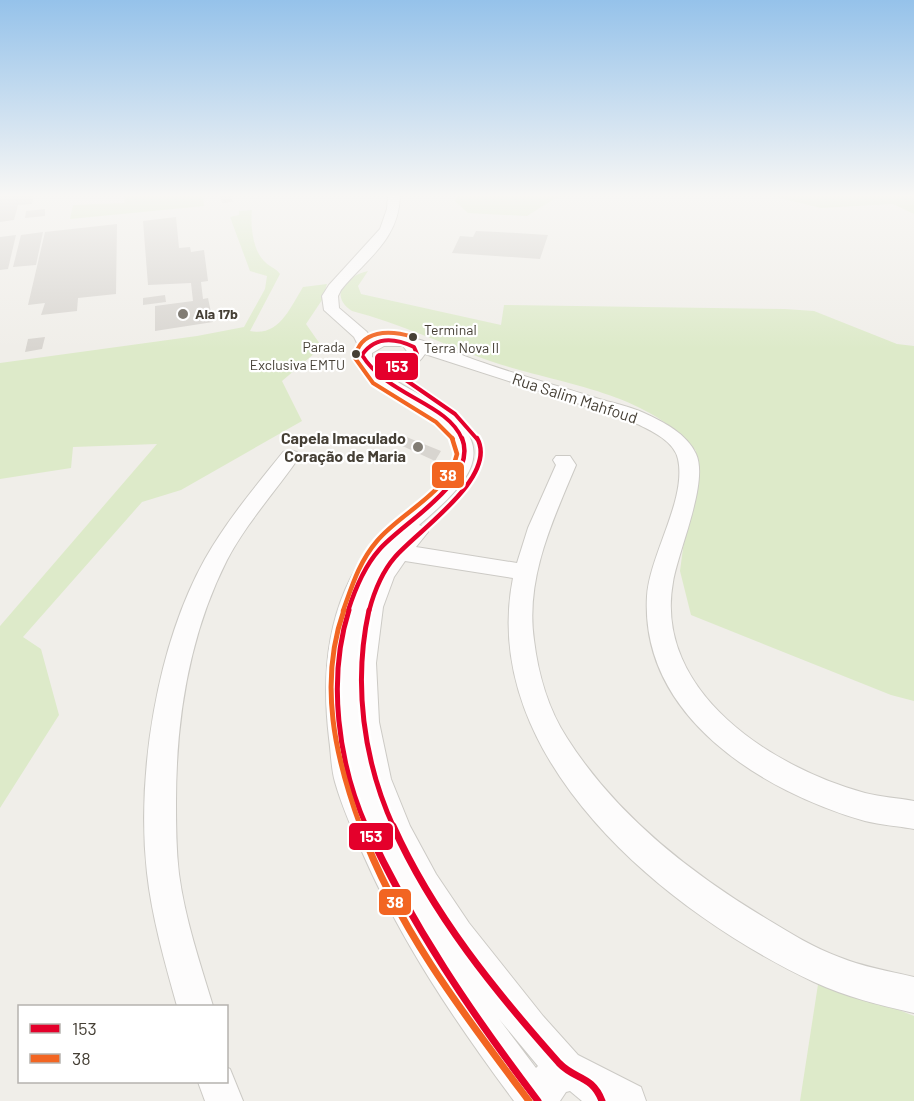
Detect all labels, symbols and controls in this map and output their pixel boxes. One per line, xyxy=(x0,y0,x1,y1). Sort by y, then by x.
place label: Ala 17b xyxy=(195,305,238,322)
marker: Ala 17b xyxy=(176,307,190,321)
place label: Terminal Terra Nova II xyxy=(424,321,499,356)
marker: Terminal Terra Nova II xyxy=(407,331,419,343)
place label: Parada Exclusiva EMTU xyxy=(250,338,345,373)
marker: Parada Exclusiva EMTU xyxy=(350,348,362,360)
line badge: 153 xyxy=(374,352,419,381)
text: 153 xyxy=(386,356,408,375)
street label: Rua Salim Mahfoud xyxy=(510,368,640,427)
place label: Capela Imaculado Coração de Maria xyxy=(281,428,406,465)
marker: Capela Imaculado Coração de Maria xyxy=(411,440,425,454)
line badge: 38 xyxy=(431,461,465,489)
text: 38 xyxy=(439,465,457,484)
line badge: 153 xyxy=(348,822,394,851)
text: 153 xyxy=(360,826,382,845)
line badge: 38 xyxy=(378,888,412,916)
text: 38 xyxy=(386,892,404,911)
legend xyxy=(18,1005,228,1083)
text: 153 xyxy=(72,1017,97,1039)
text: 38 xyxy=(72,1047,91,1069)

